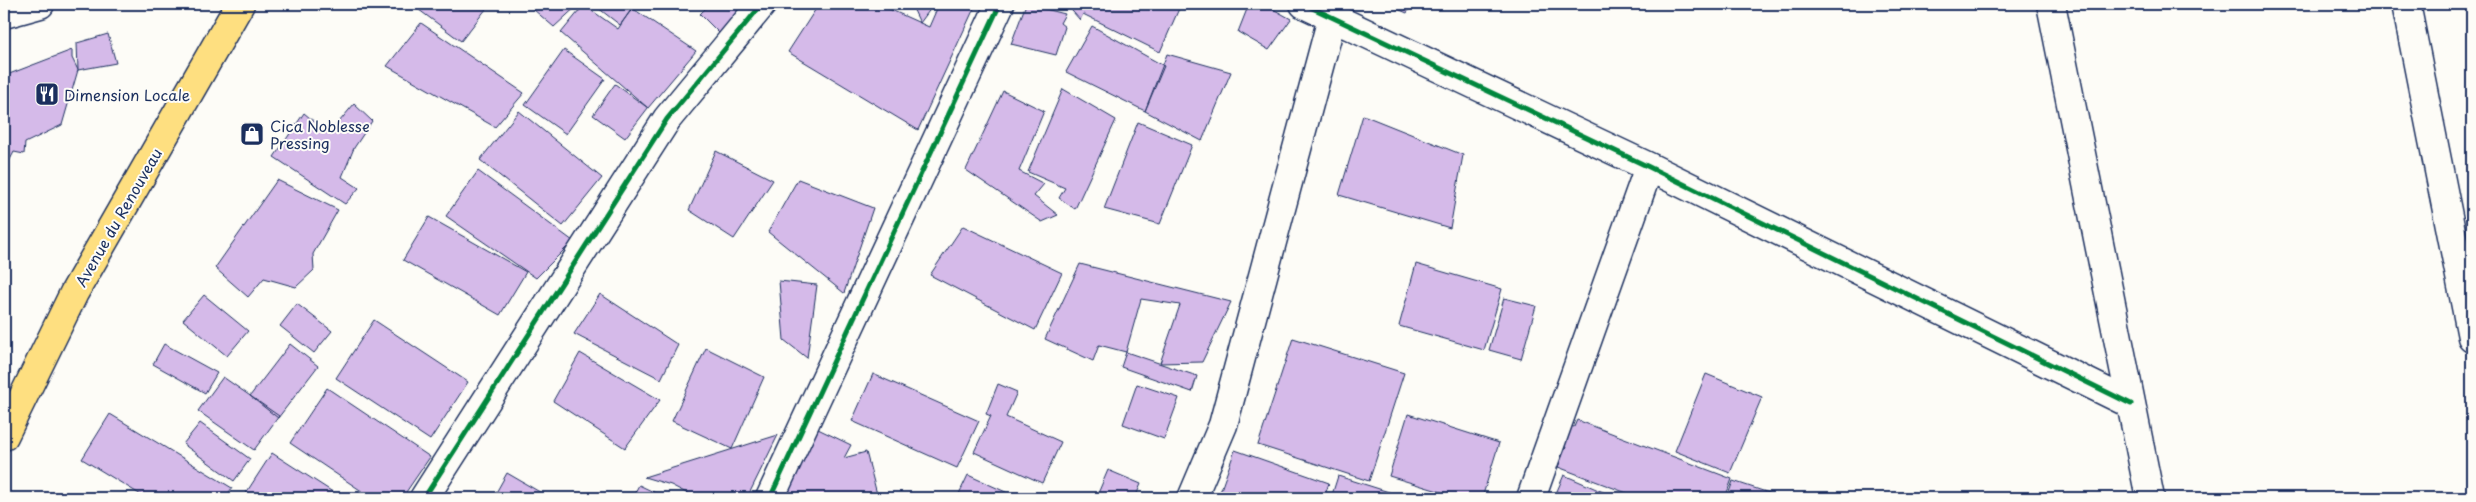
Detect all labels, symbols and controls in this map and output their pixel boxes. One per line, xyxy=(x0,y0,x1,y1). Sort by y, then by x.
restaurant icon: Dimension Locale xyxy=(34,81,60,107)
place label: Dimension Locale xyxy=(64,83,190,106)
place label: Cica Noblesse Pressing xyxy=(270,114,369,154)
shop icon: Cica Noblesse Pressing xyxy=(239,121,265,147)
street label: Avenue du Renouveau xyxy=(69,143,167,291)

